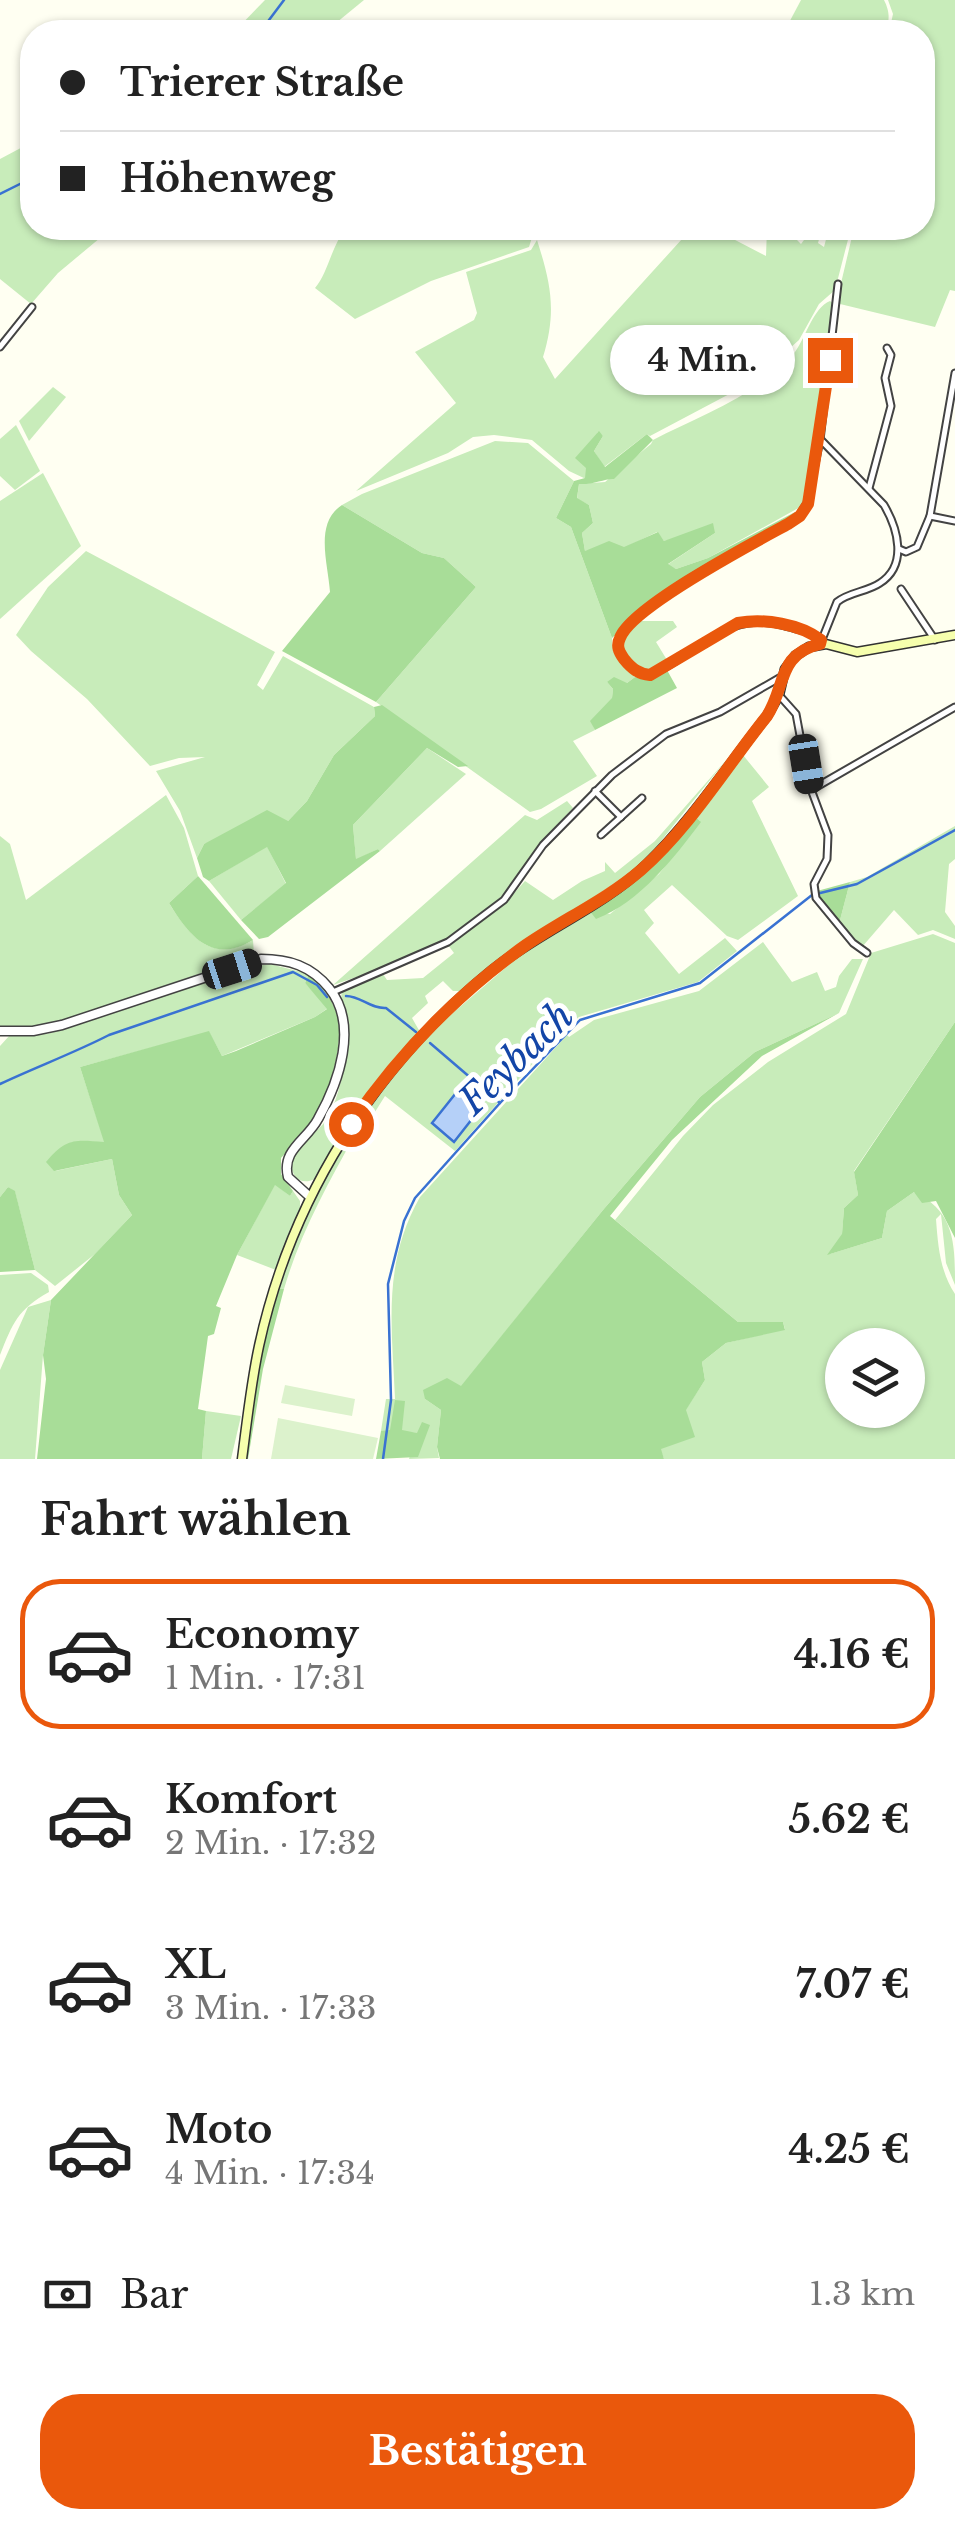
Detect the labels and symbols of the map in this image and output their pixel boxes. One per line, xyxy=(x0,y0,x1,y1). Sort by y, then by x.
callout: 4 Min. xyxy=(610,325,795,395)
route end xyxy=(808,338,853,383)
car xyxy=(786,732,826,796)
car xyxy=(199,945,265,993)
water label: Feybach xyxy=(448,992,583,1125)
route start xyxy=(329,1102,374,1147)

